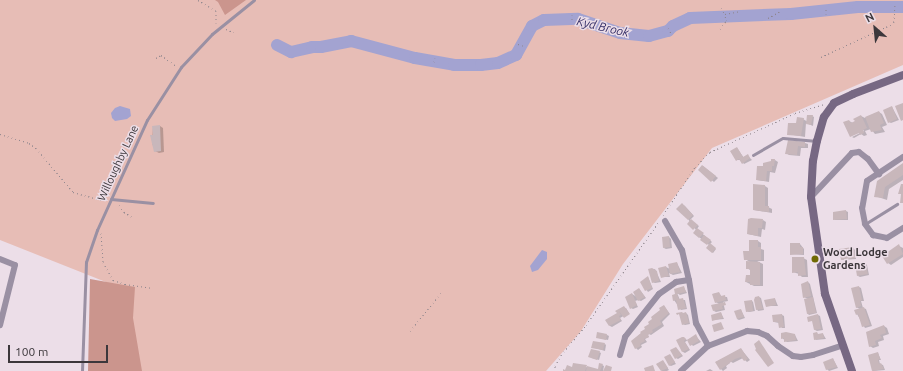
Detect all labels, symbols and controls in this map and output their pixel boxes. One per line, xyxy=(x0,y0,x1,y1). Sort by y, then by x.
north arrow xyxy=(855,8,895,48)
text: N xyxy=(863,10,876,25)
water label: Kyd Brook xyxy=(575,14,631,40)
street label: Willoughby Lane xyxy=(95,123,141,203)
place label: Wood Lodge Gardens xyxy=(823,246,888,272)
marker: Wood Lodge Gardens xyxy=(810,254,820,264)
scale bar xyxy=(10,337,110,363)
text: 100 m xyxy=(15,345,48,358)

